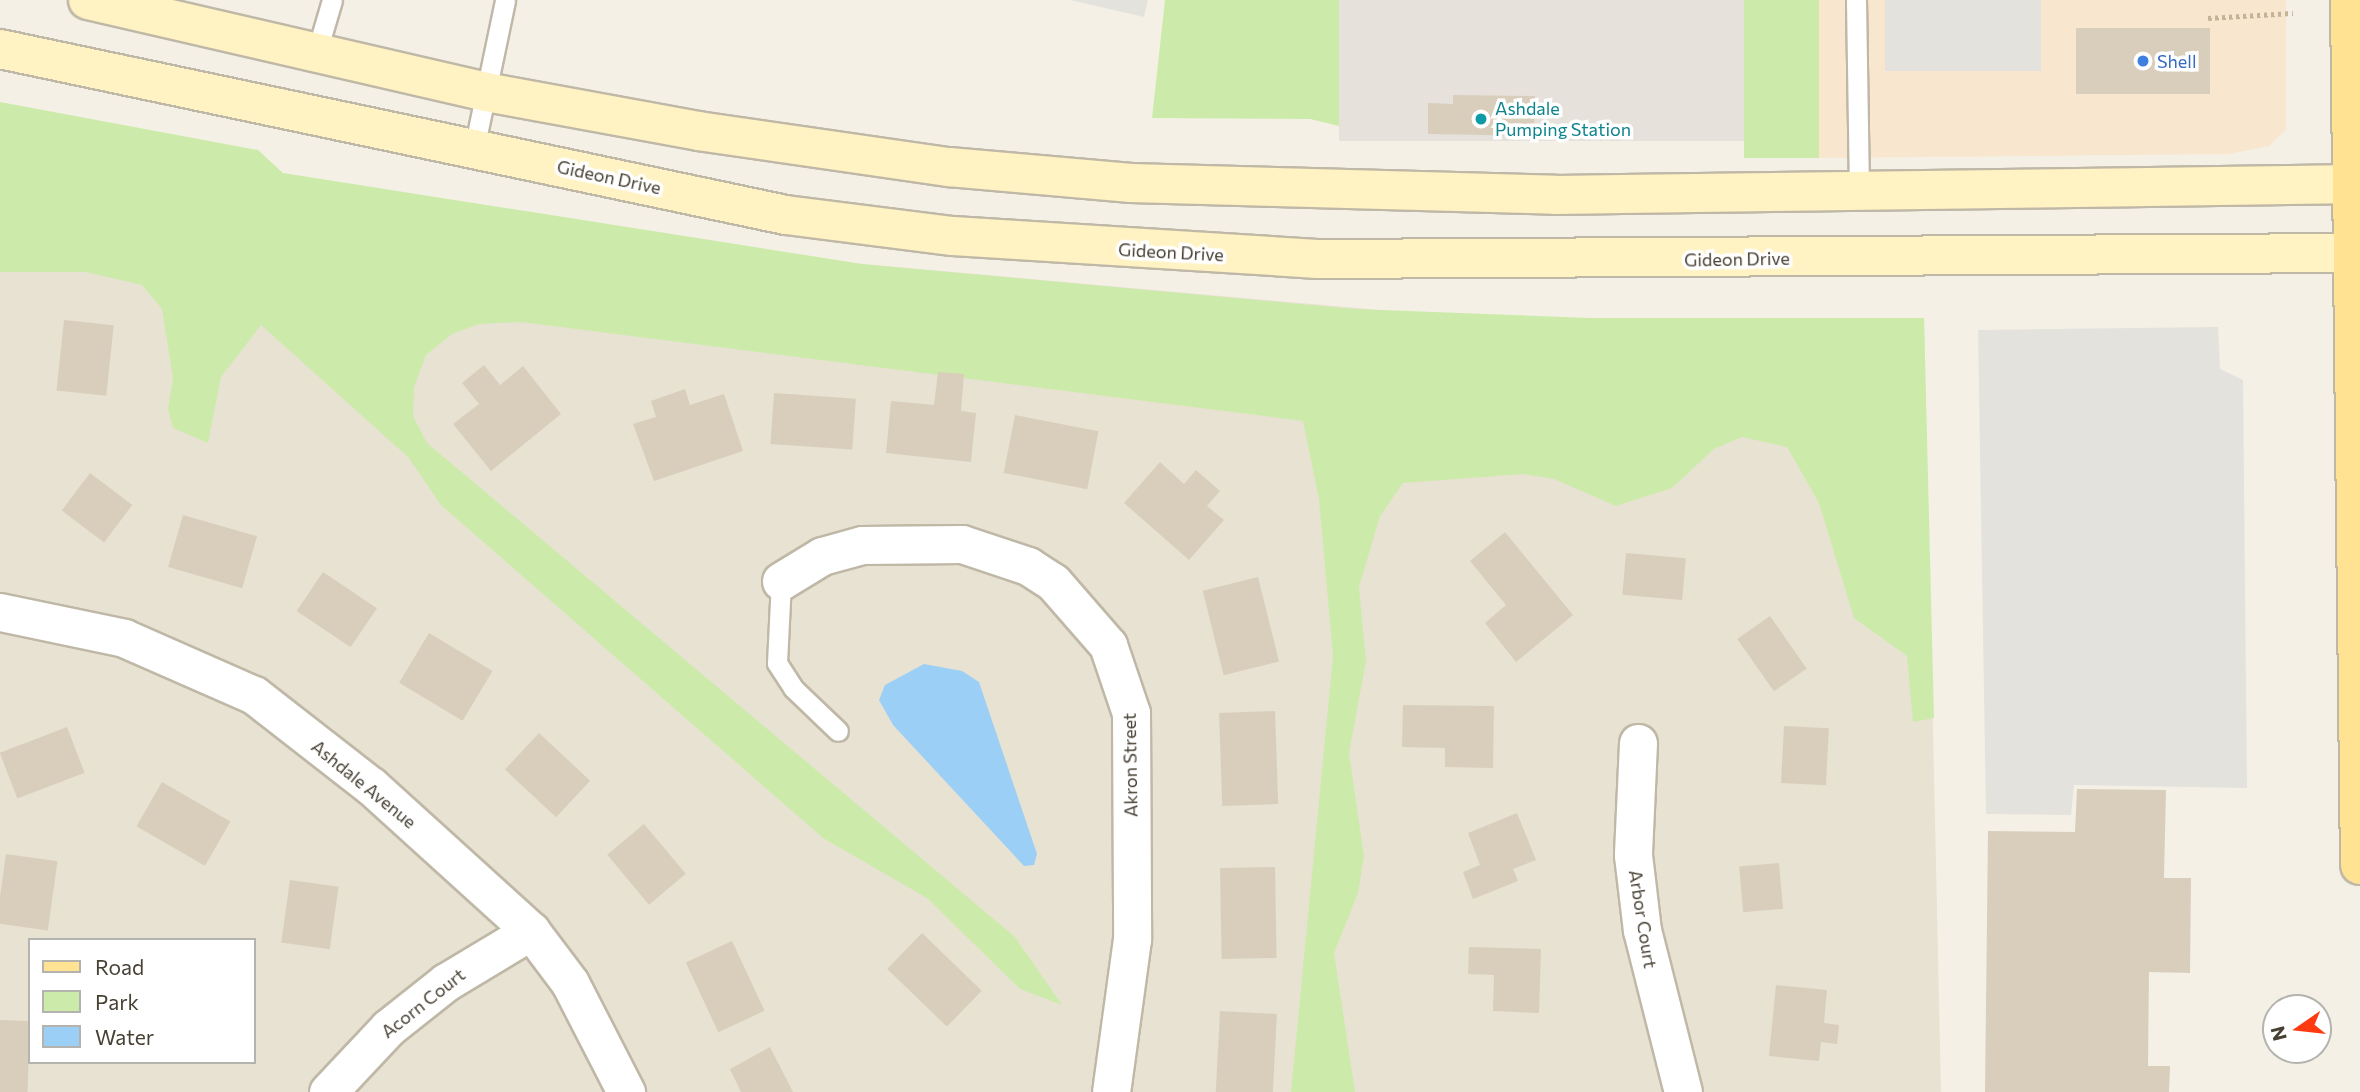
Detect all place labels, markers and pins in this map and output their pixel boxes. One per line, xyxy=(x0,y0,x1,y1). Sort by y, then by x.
place label: Shell xyxy=(2157,50,2197,72)
marker: Shell xyxy=(2135,53,2151,69)
place label: Ashdale Pumping Station xyxy=(1495,98,1631,140)
marker: Ashdale Pumping Station xyxy=(1473,111,1489,127)

